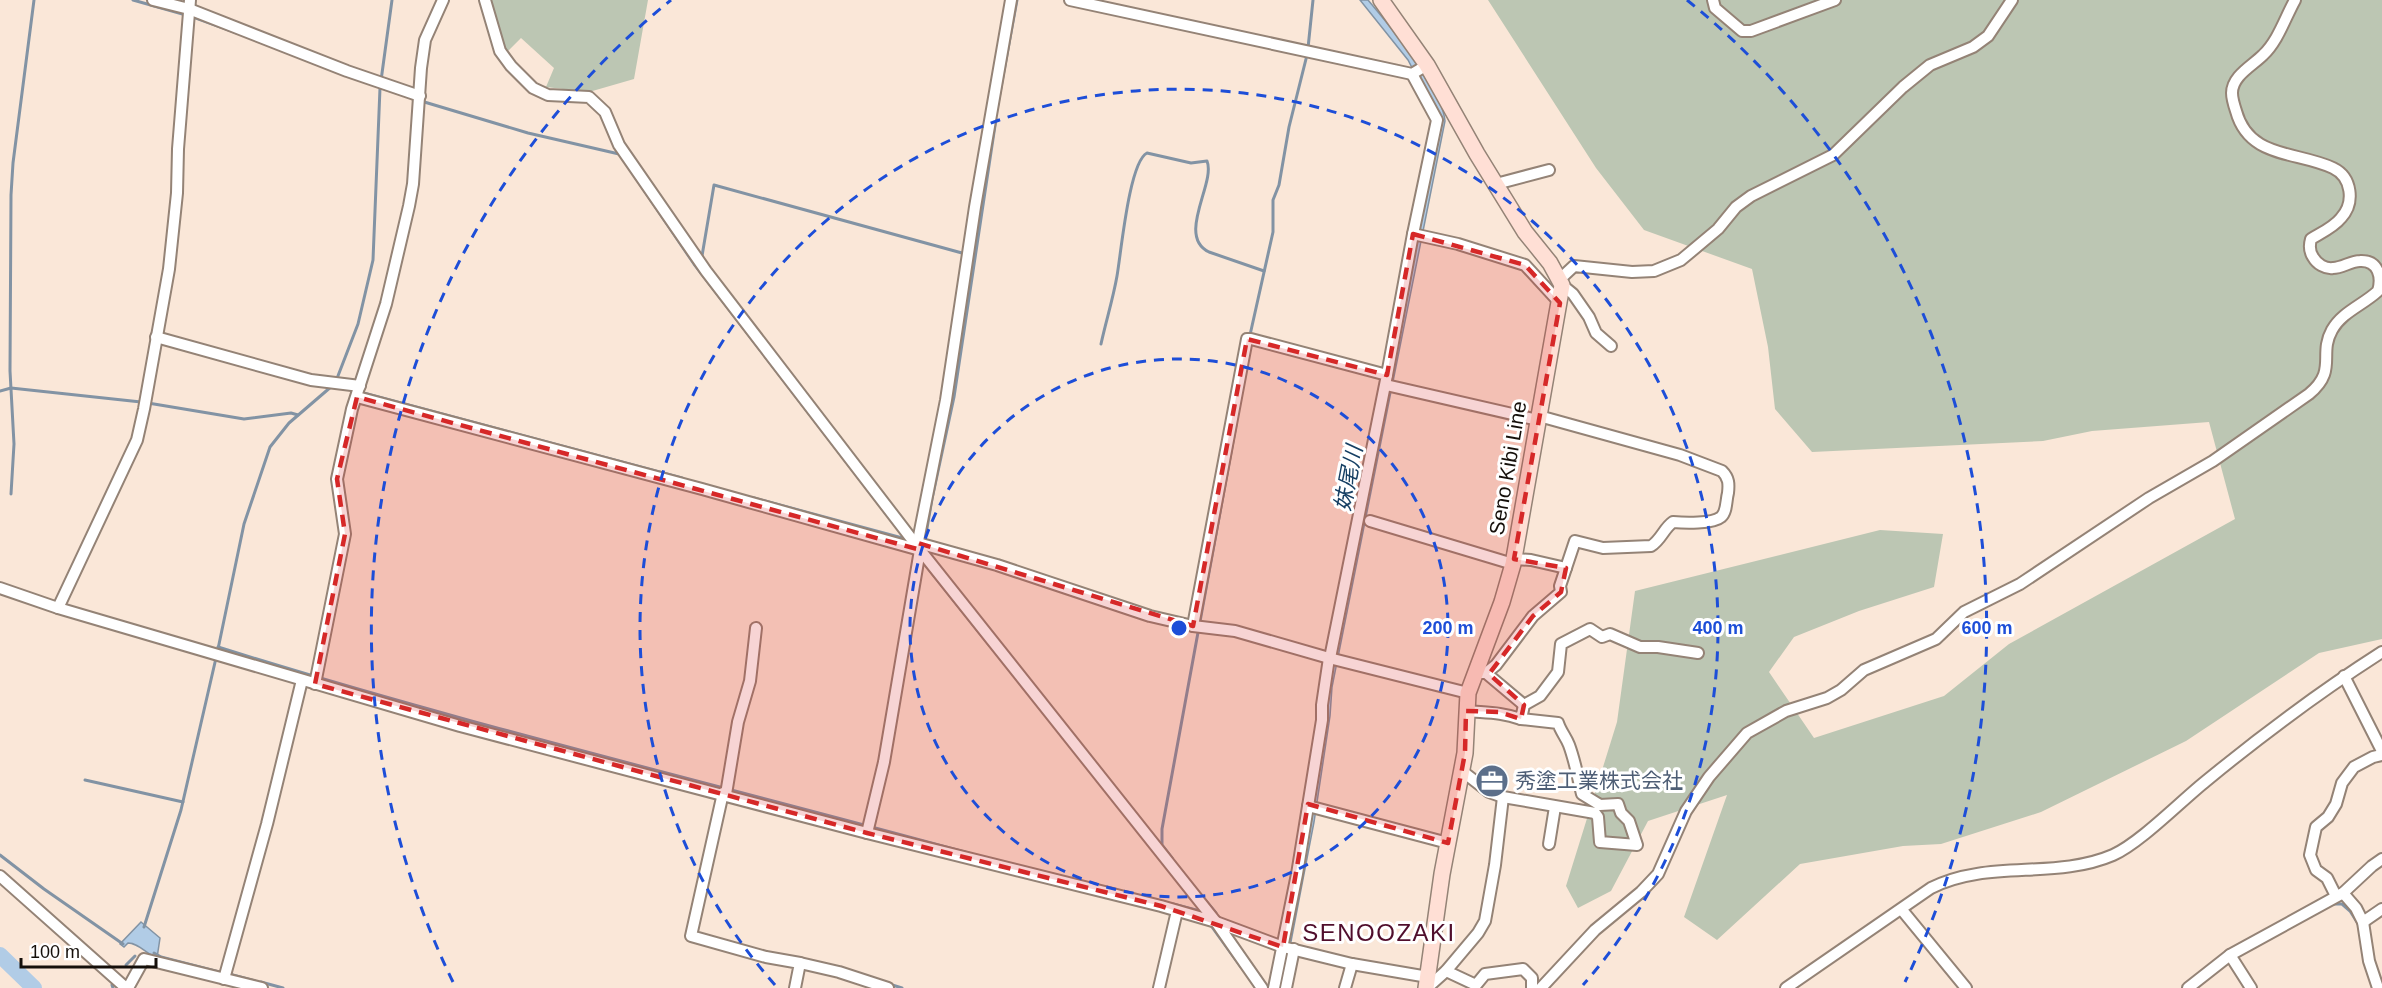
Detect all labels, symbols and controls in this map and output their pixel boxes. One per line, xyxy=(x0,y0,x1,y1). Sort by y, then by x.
street label: Seno Kibi Line xyxy=(1484,399,1531,537)
water label: 妹尾川 xyxy=(1330,441,1367,513)
centre of rings xyxy=(1169,618,1189,638)
text: 200 m xyxy=(1422,618,1474,638)
text: 400 m xyxy=(1692,618,1744,638)
text: 600 m xyxy=(1961,618,2013,638)
office icon: 秀塗工業株式会社 xyxy=(1474,763,1510,799)
place label: 秀塗工業株式会社 xyxy=(1515,769,1683,792)
district label: SENOOZAKI xyxy=(1302,919,1456,946)
scale bar xyxy=(21,931,156,969)
text: 100 m xyxy=(30,942,80,962)

